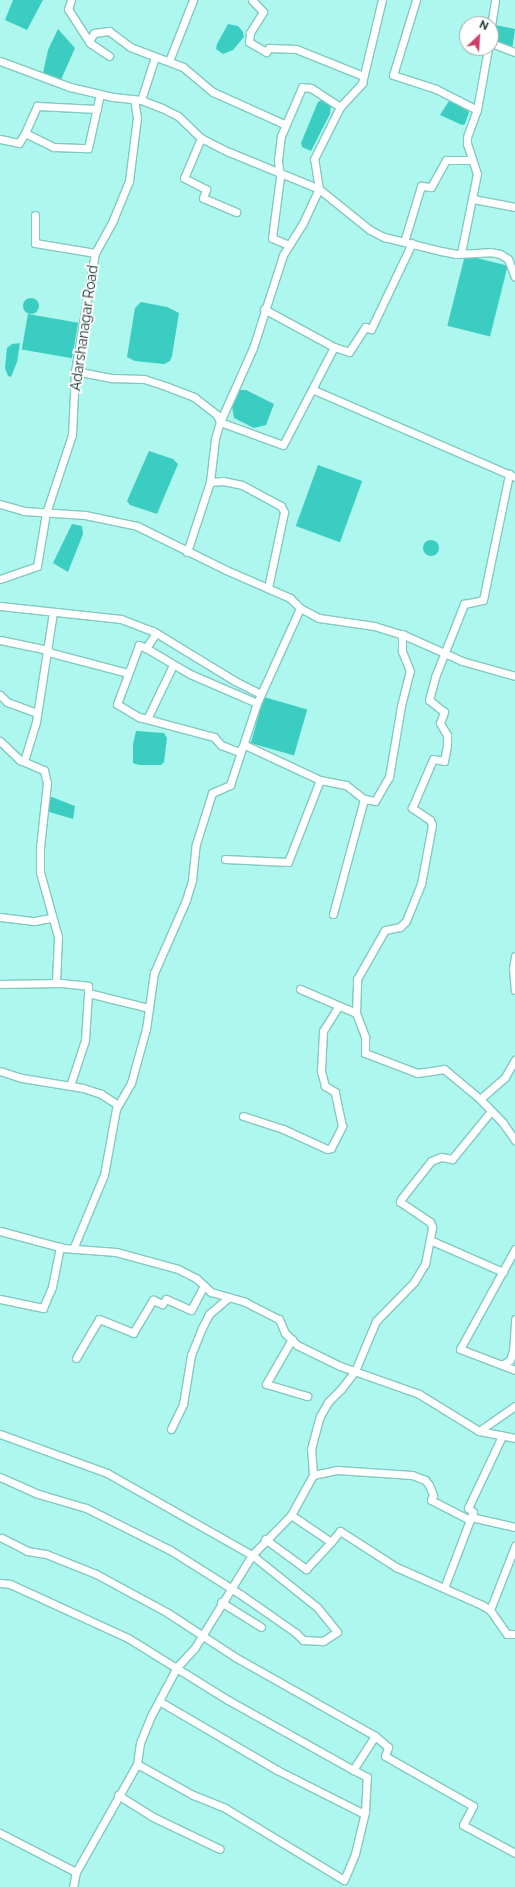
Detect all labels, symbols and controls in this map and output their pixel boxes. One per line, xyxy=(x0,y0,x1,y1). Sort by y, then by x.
north arrow xyxy=(459,16,499,56)
text: N xyxy=(477,18,490,33)
street label: Adarshanagar Road xyxy=(67,264,101,392)

